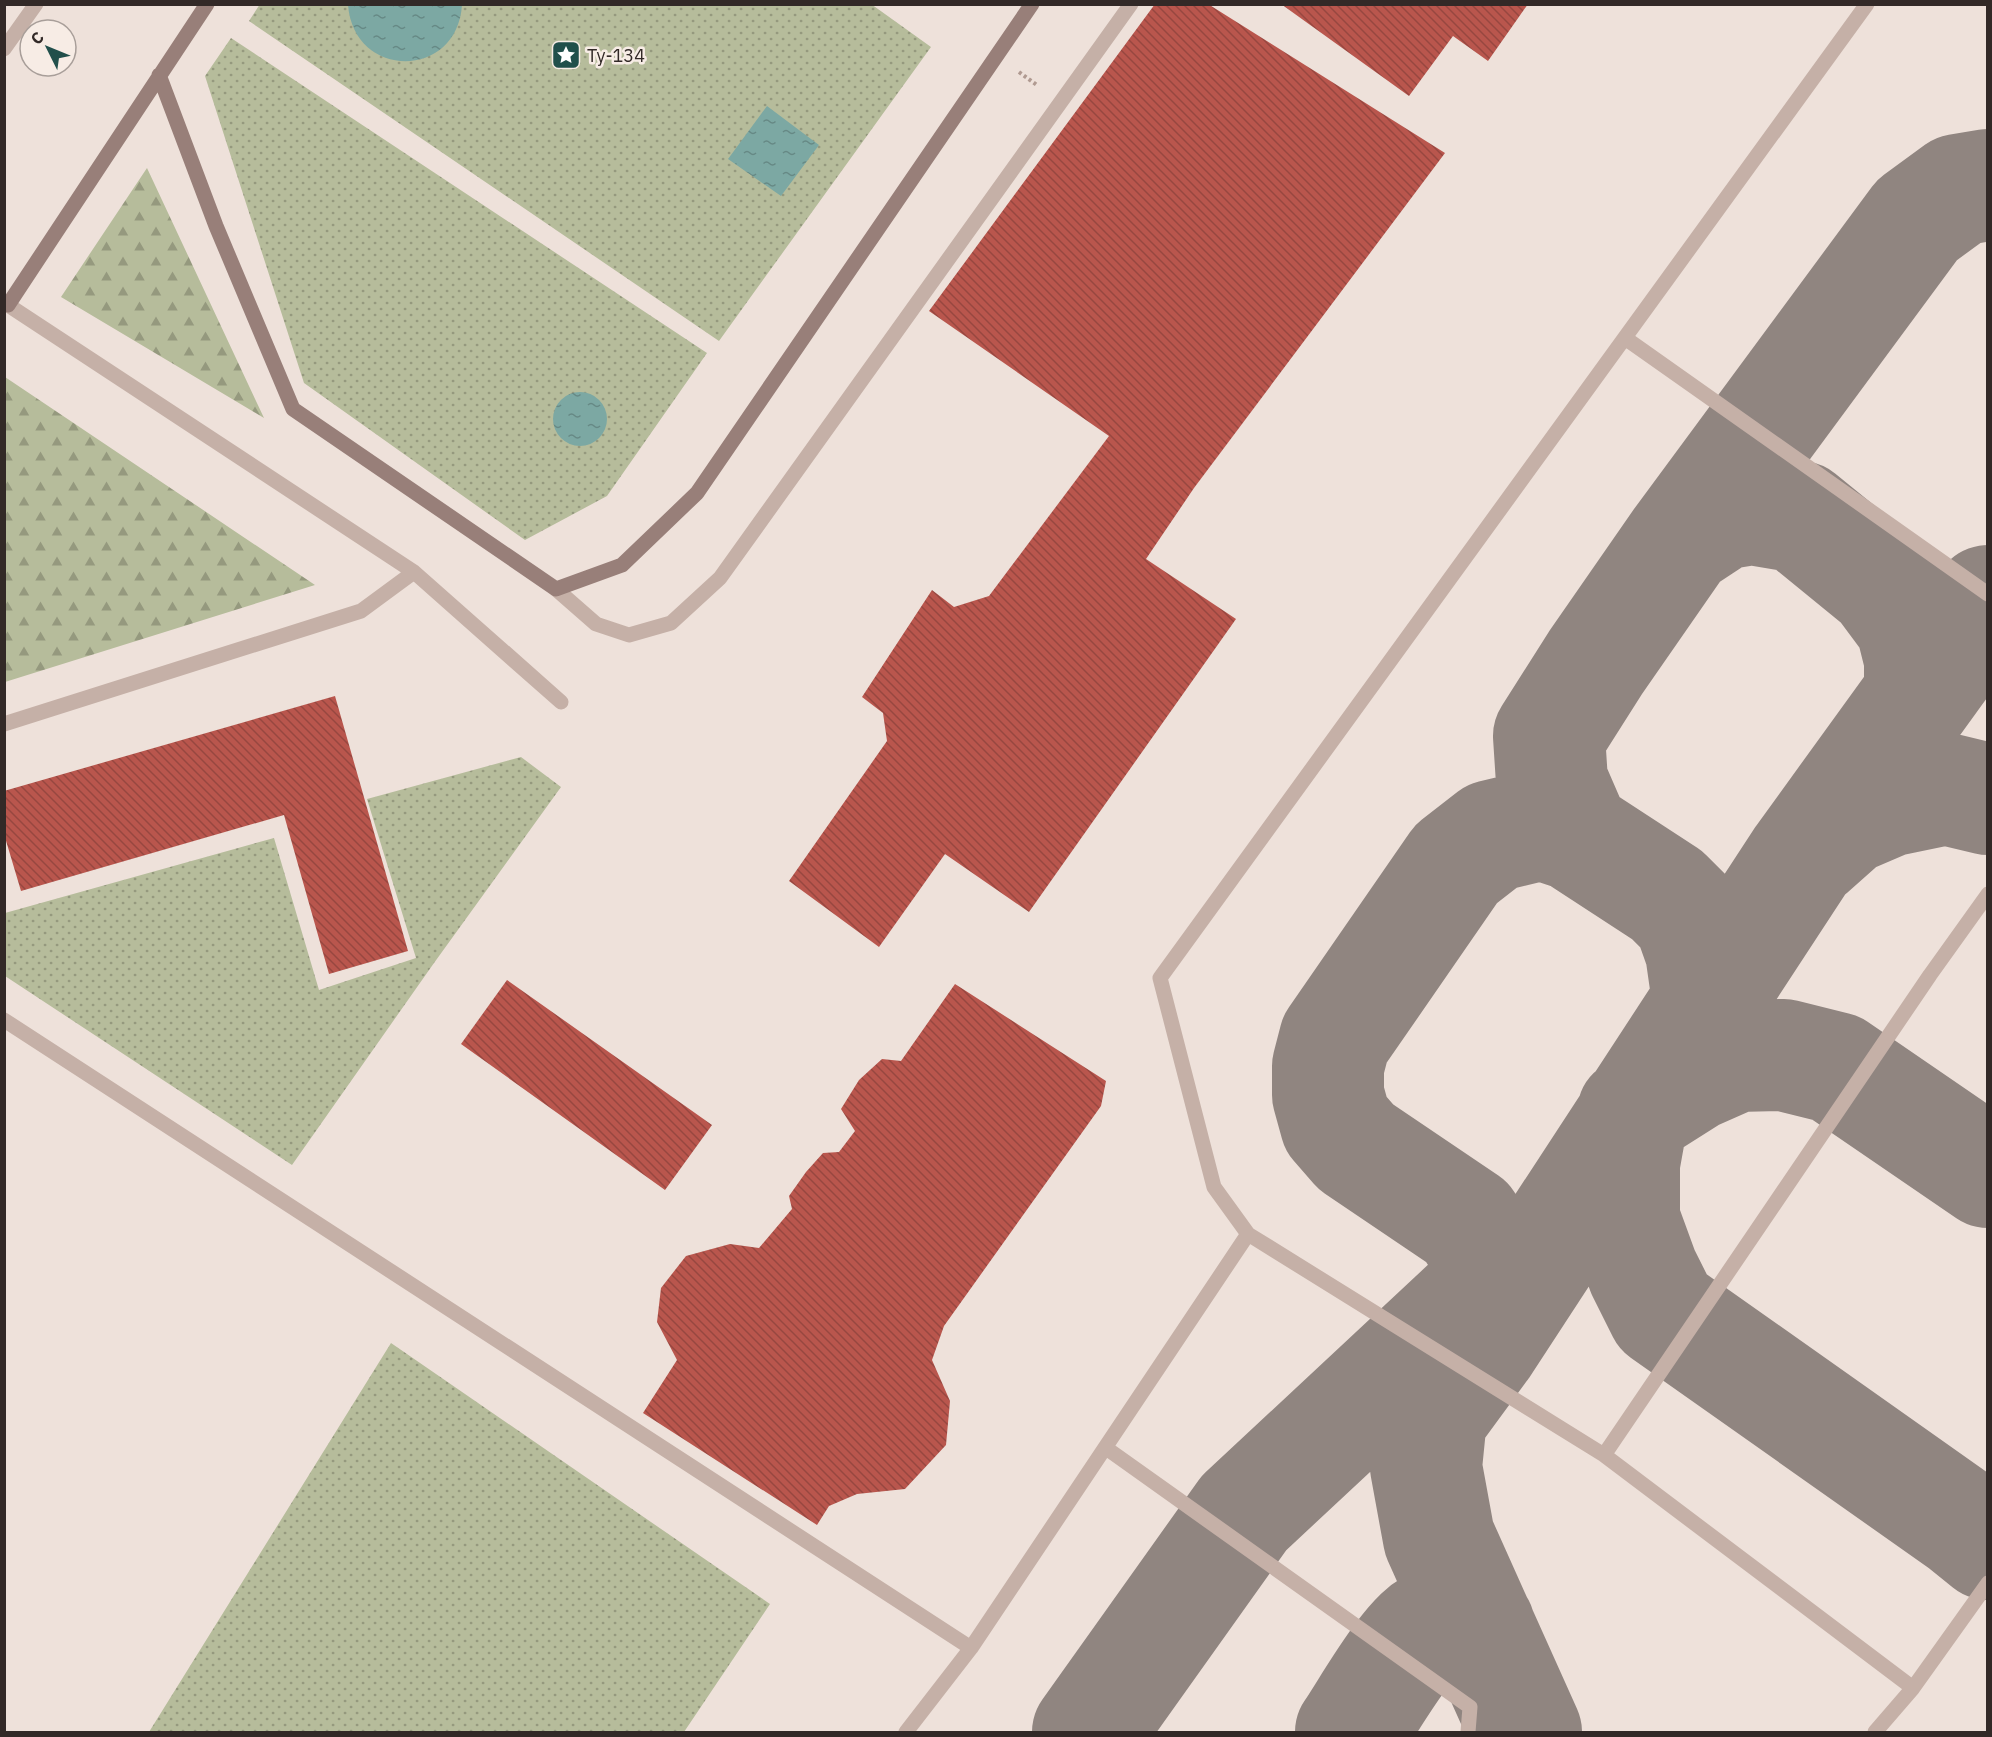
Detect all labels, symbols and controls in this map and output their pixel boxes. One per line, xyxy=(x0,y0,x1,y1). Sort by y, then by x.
north arrow xyxy=(18,18,78,78)
text: С xyxy=(26,27,48,48)
place icon: Ту-134 xyxy=(550,39,582,71)
place label: Ту-134 xyxy=(587,44,645,67)

